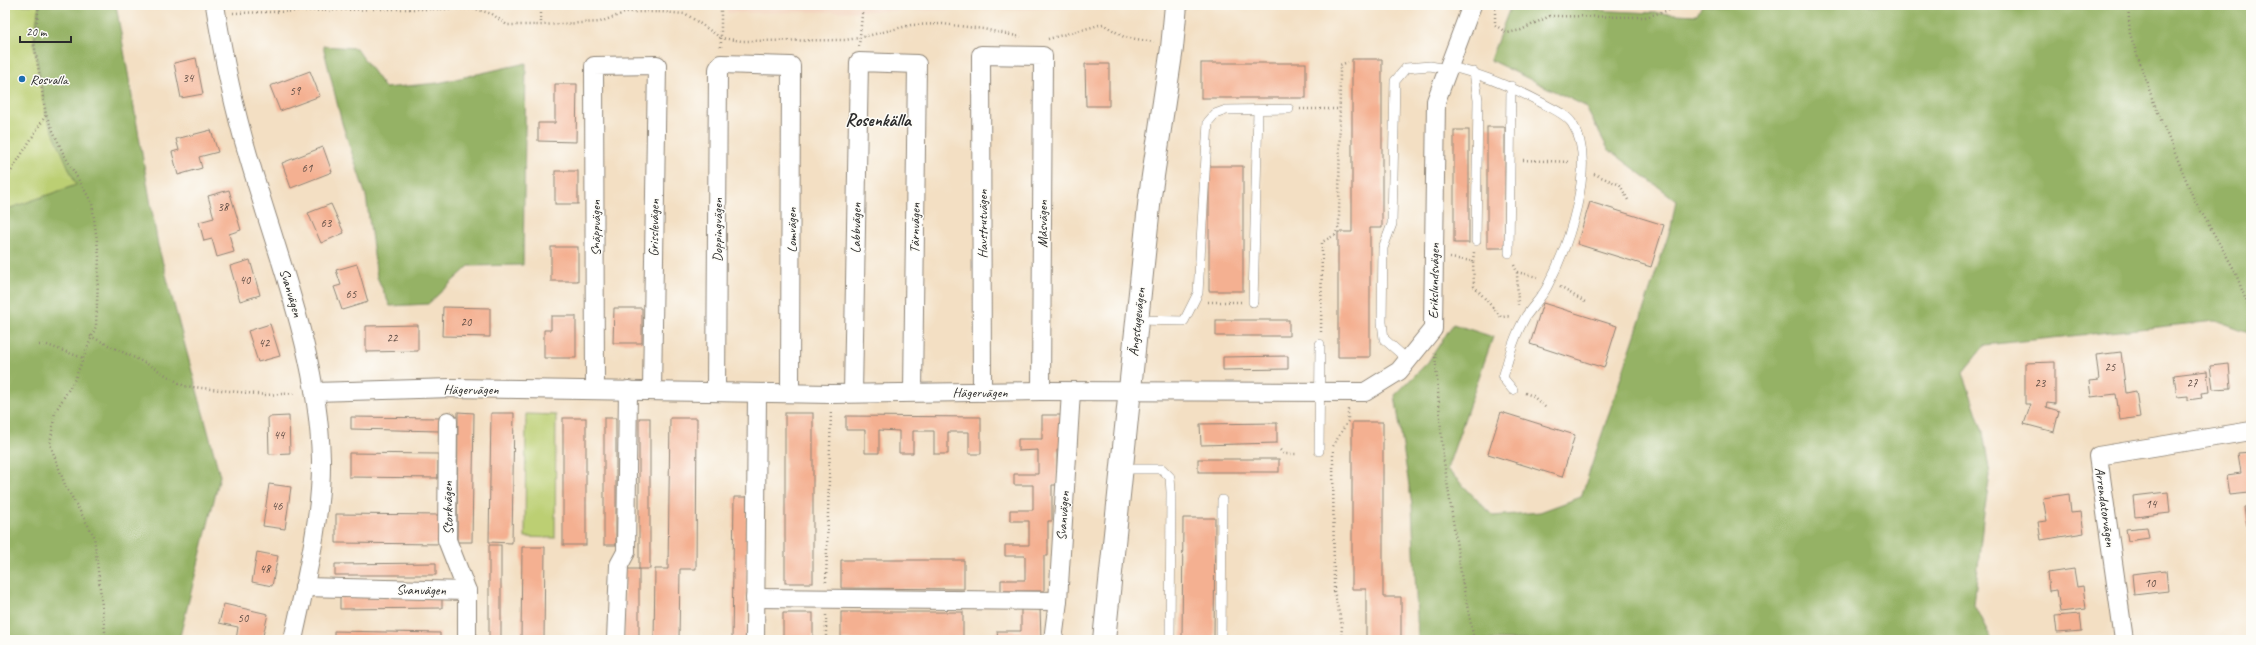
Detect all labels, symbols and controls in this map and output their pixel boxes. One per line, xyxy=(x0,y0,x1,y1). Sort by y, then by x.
scale bar xyxy=(20,18,71,44)
text: 20 m xyxy=(26,24,48,40)
house number: 34 xyxy=(183,70,195,86)
place label: Rosvalla xyxy=(30,71,69,88)
marker: Rosvalla xyxy=(17,74,27,84)
house number: 59 xyxy=(290,83,302,99)
district label: Rosenkälla xyxy=(845,109,913,131)
house number: 61 xyxy=(302,160,313,176)
street label: Havstrutvägen xyxy=(974,189,991,259)
street label: Doppingvägen xyxy=(709,197,726,262)
street label: Grisslevägen xyxy=(645,198,663,257)
house number: 38 xyxy=(218,199,230,215)
street label: Snäppvägen xyxy=(587,199,604,256)
street label: Måsvägen xyxy=(1034,200,1051,248)
street label: Labbvägen xyxy=(847,202,865,254)
street label: Tärnvägen xyxy=(906,202,924,253)
street label: Lomvägen xyxy=(783,207,800,253)
house number: 63 xyxy=(321,215,333,231)
street label: Erikslundsvägen xyxy=(1425,242,1443,319)
street label: Svanvägen xyxy=(276,267,307,320)
house number: 40 xyxy=(240,272,252,288)
house number: 65 xyxy=(346,286,357,302)
street label: Ängstugevägen xyxy=(1125,286,1149,357)
house number: 20 xyxy=(461,314,473,330)
house number: 22 xyxy=(387,330,399,346)
house number: 42 xyxy=(259,335,271,351)
house number: 25 xyxy=(2105,359,2116,375)
house number: 23 xyxy=(2035,375,2047,391)
house number: 27 xyxy=(2187,375,2198,391)
street label: Hägervägen xyxy=(443,381,499,398)
street label: Hägervägen xyxy=(952,384,1008,401)
house number: 44 xyxy=(274,427,286,443)
street label: Arrendatorvägen xyxy=(2091,466,2119,549)
street label: Storkvägen xyxy=(439,480,457,535)
street label: Svanvägen xyxy=(1053,490,1073,541)
house number: 14 xyxy=(2146,496,2158,512)
house number: 46 xyxy=(272,498,283,514)
house number: 48 xyxy=(260,561,272,577)
house number: 10 xyxy=(2145,575,2157,591)
street label: Svanvägen xyxy=(396,581,447,599)
house number: 50 xyxy=(238,610,250,626)

